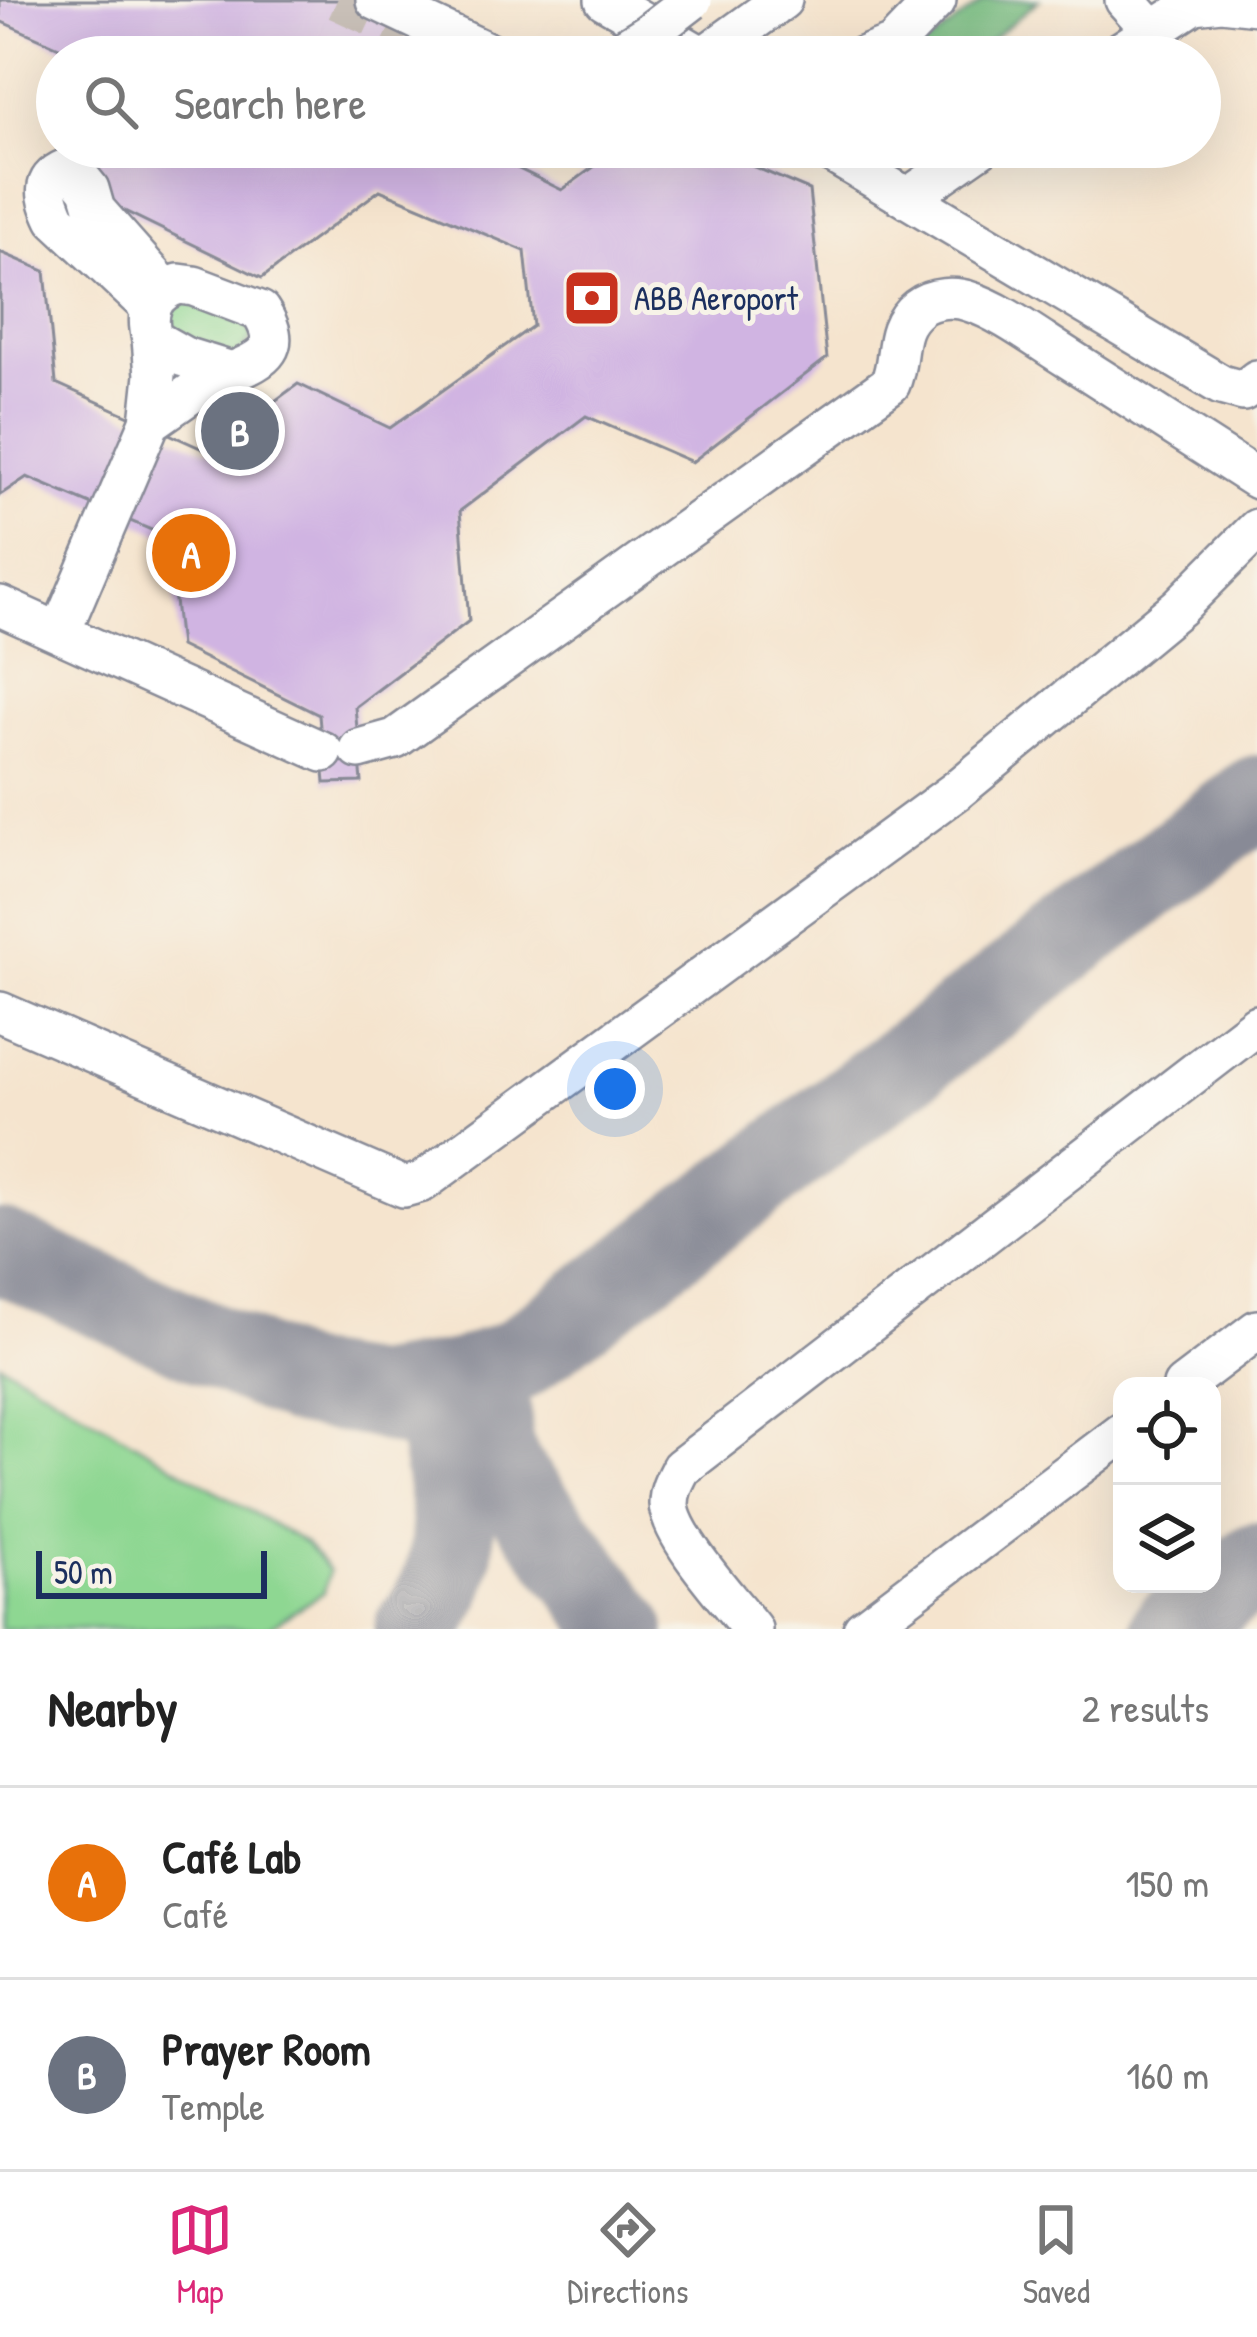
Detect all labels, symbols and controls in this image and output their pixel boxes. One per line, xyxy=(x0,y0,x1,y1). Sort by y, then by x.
search box xyxy=(36,36,1221,168)
icon: search xyxy=(78,69,144,135)
text: Search here xyxy=(174,72,366,133)
bank icon: ABB Aeroport xyxy=(561,267,623,329)
place label: ABB Aeroport xyxy=(634,276,799,321)
pin: B xyxy=(201,386,279,476)
pin: A xyxy=(152,508,230,598)
your location xyxy=(585,1059,645,1119)
map controls xyxy=(1113,1377,1221,1593)
button: locate xyxy=(1113,1377,1221,1485)
button: layers xyxy=(1113,1485,1221,1593)
scale bar xyxy=(36,1545,267,1598)
text: 50 m xyxy=(54,1550,113,1594)
text: Nearby xyxy=(48,1673,178,1742)
text: 2 results xyxy=(1082,1681,1209,1734)
text: Café Lab xyxy=(162,1826,302,1887)
text: A xyxy=(77,1856,97,1909)
text: 150 m xyxy=(1125,1856,1209,1909)
text: Café xyxy=(162,1887,228,1940)
text: Prayer Room xyxy=(162,2018,371,2079)
text: B xyxy=(77,2048,97,2101)
text: 160 m xyxy=(1126,2048,1209,2101)
text: Temple xyxy=(162,2079,265,2132)
tab: Map xyxy=(167,2197,233,2313)
tab: Directions xyxy=(567,2197,689,2313)
tab: Saved xyxy=(1023,2197,1090,2313)

